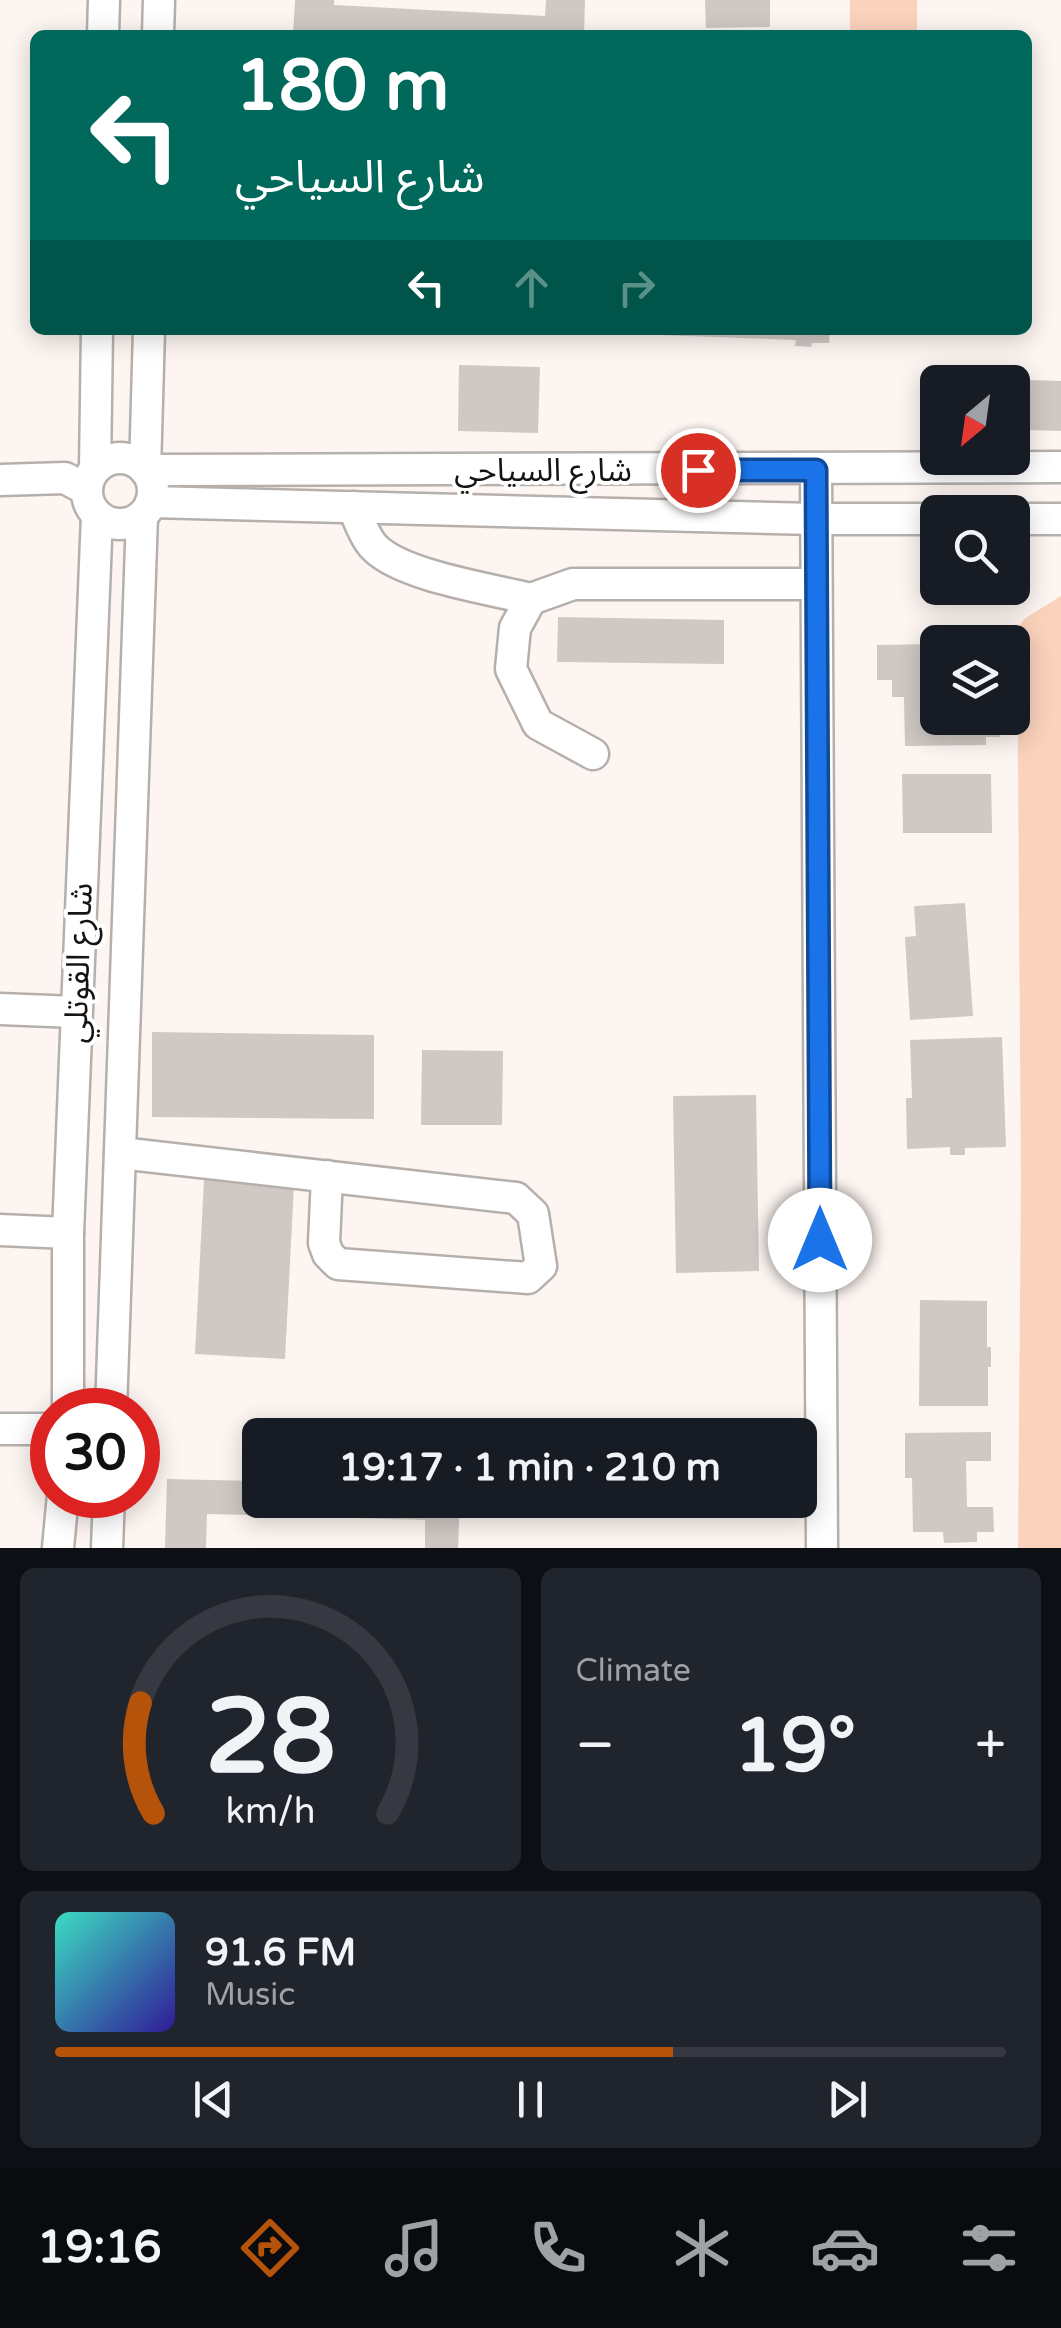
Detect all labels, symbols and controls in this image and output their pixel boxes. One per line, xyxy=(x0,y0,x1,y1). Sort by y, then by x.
text: 180 m xyxy=(235,45,449,129)
icon: left xyxy=(70,70,200,200)
text: شارع السياحي xyxy=(235,151,485,205)
icon: left xyxy=(399,260,454,315)
icon: ahead xyxy=(504,260,559,315)
icon: right xyxy=(609,260,664,315)
north arrow xyxy=(920,365,1030,475)
map controls xyxy=(920,365,1030,735)
pin xyxy=(656,428,741,513)
icon: arrive xyxy=(671,443,726,498)
street label: شارع السياحي xyxy=(454,452,632,494)
button: search xyxy=(920,495,1030,605)
button: layers xyxy=(920,625,1030,735)
street label: شارع القوتلي xyxy=(57,882,105,1044)
position arrow xyxy=(768,1188,872,1292)
speed limit sign: 30 xyxy=(30,1388,160,1518)
text: 19:17 · 1 min · 210 m xyxy=(338,1445,721,1491)
text: Climate xyxy=(576,1652,691,1690)
text: 28 xyxy=(205,1676,336,1801)
text: 19° xyxy=(734,1701,856,1791)
text: − xyxy=(576,1713,615,1779)
text: + xyxy=(975,1713,1006,1779)
text: km/h xyxy=(225,1790,315,1833)
text: 91.6 FM xyxy=(205,1930,356,1976)
text: Music xyxy=(205,1976,295,2014)
icon: previous xyxy=(186,2072,241,2127)
icon: pause xyxy=(503,2072,558,2127)
icon: next xyxy=(820,2072,875,2127)
icon: directions xyxy=(235,2213,305,2283)
icon: music xyxy=(379,2213,449,2283)
icon: phone xyxy=(523,2213,593,2283)
icon: climate xyxy=(667,2213,737,2283)
icon: car xyxy=(810,2213,880,2283)
icon: filters xyxy=(954,2213,1024,2283)
text: 19:16 xyxy=(37,2221,162,2275)

